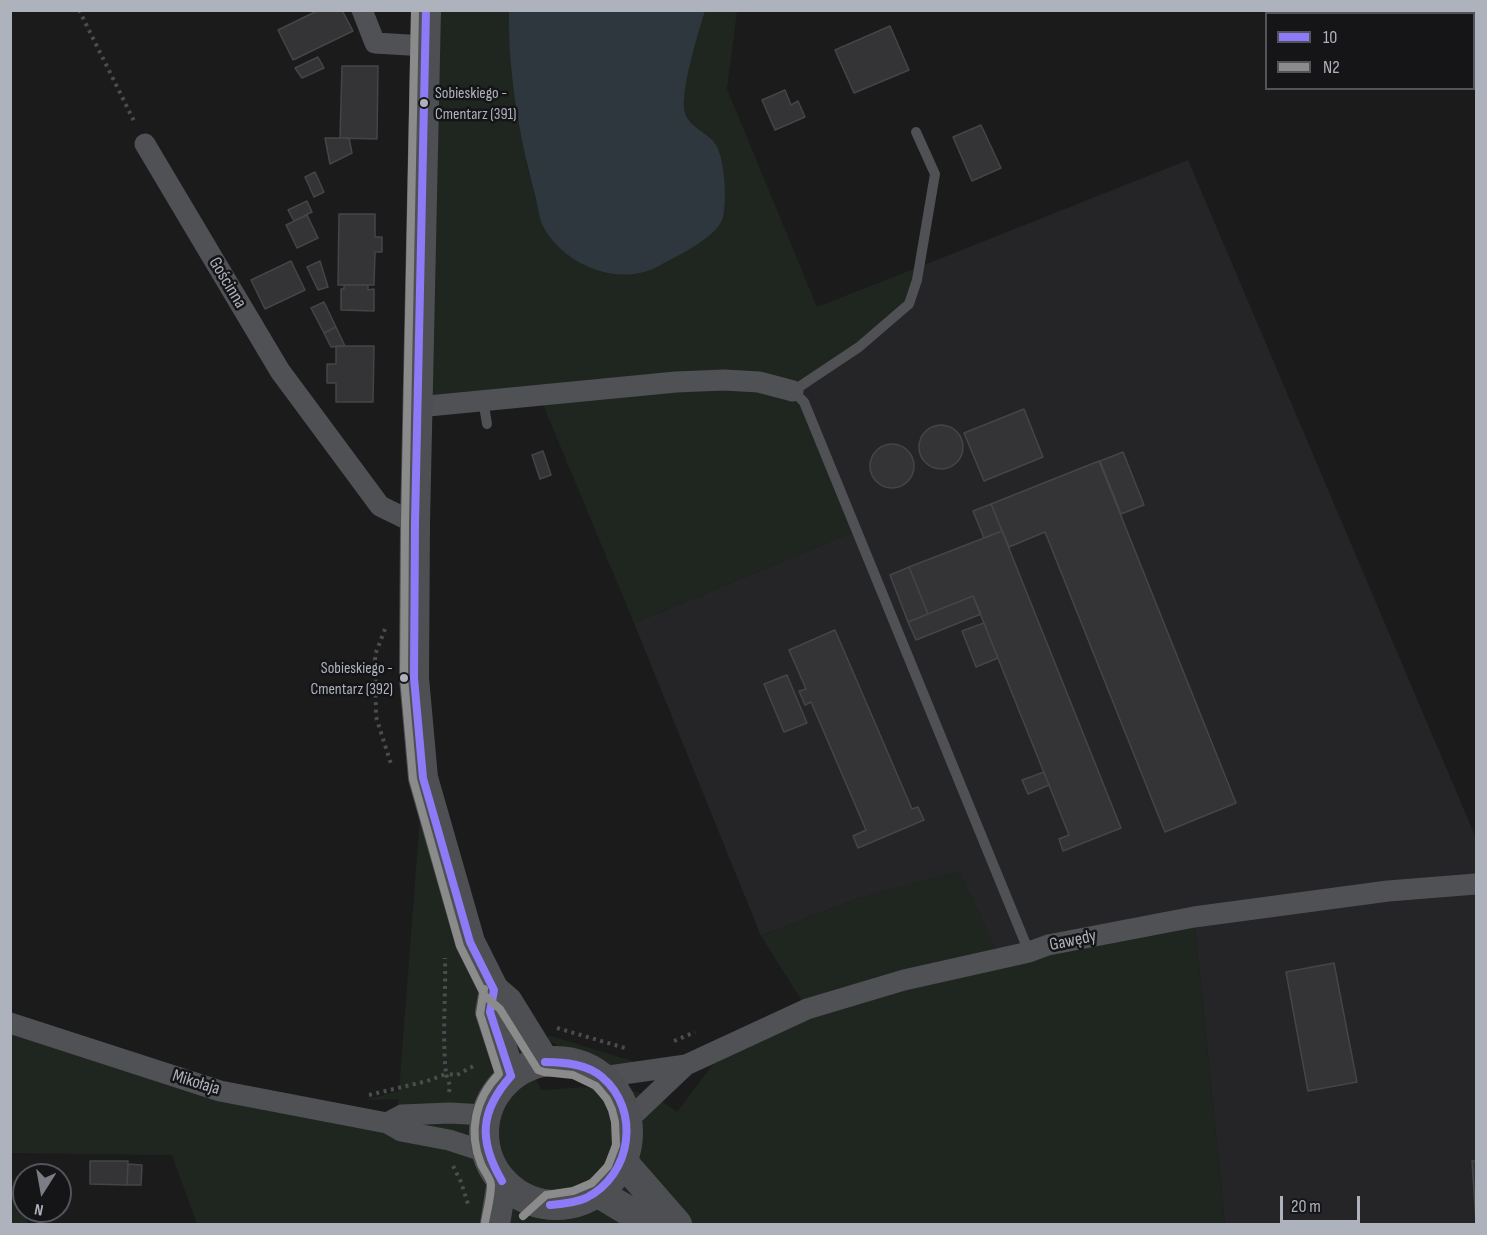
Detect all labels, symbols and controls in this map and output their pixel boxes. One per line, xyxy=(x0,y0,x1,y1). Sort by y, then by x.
legend xyxy=(1265,12,1475,90)
text: 10 xyxy=(1323,27,1337,48)
text: N2 xyxy=(1323,57,1340,78)
place label: Sobieskiego - Cmentarz (391) xyxy=(435,84,517,122)
marker: Sobieskiego - Cmentarz (391) xyxy=(418,97,430,109)
street label: Gościnna xyxy=(203,254,251,312)
place label: Sobieskiego - Cmentarz (392) xyxy=(310,659,393,697)
marker: Sobieskiego - Cmentarz (392) xyxy=(398,672,410,684)
street label: Gawędy xyxy=(1048,926,1098,956)
street label: Mikołaja xyxy=(170,1066,222,1100)
north arrow xyxy=(12,1163,72,1223)
scale bar xyxy=(1283,1184,1362,1222)
text: 20 m xyxy=(1291,1196,1321,1217)
text: N xyxy=(33,1199,45,1219)

